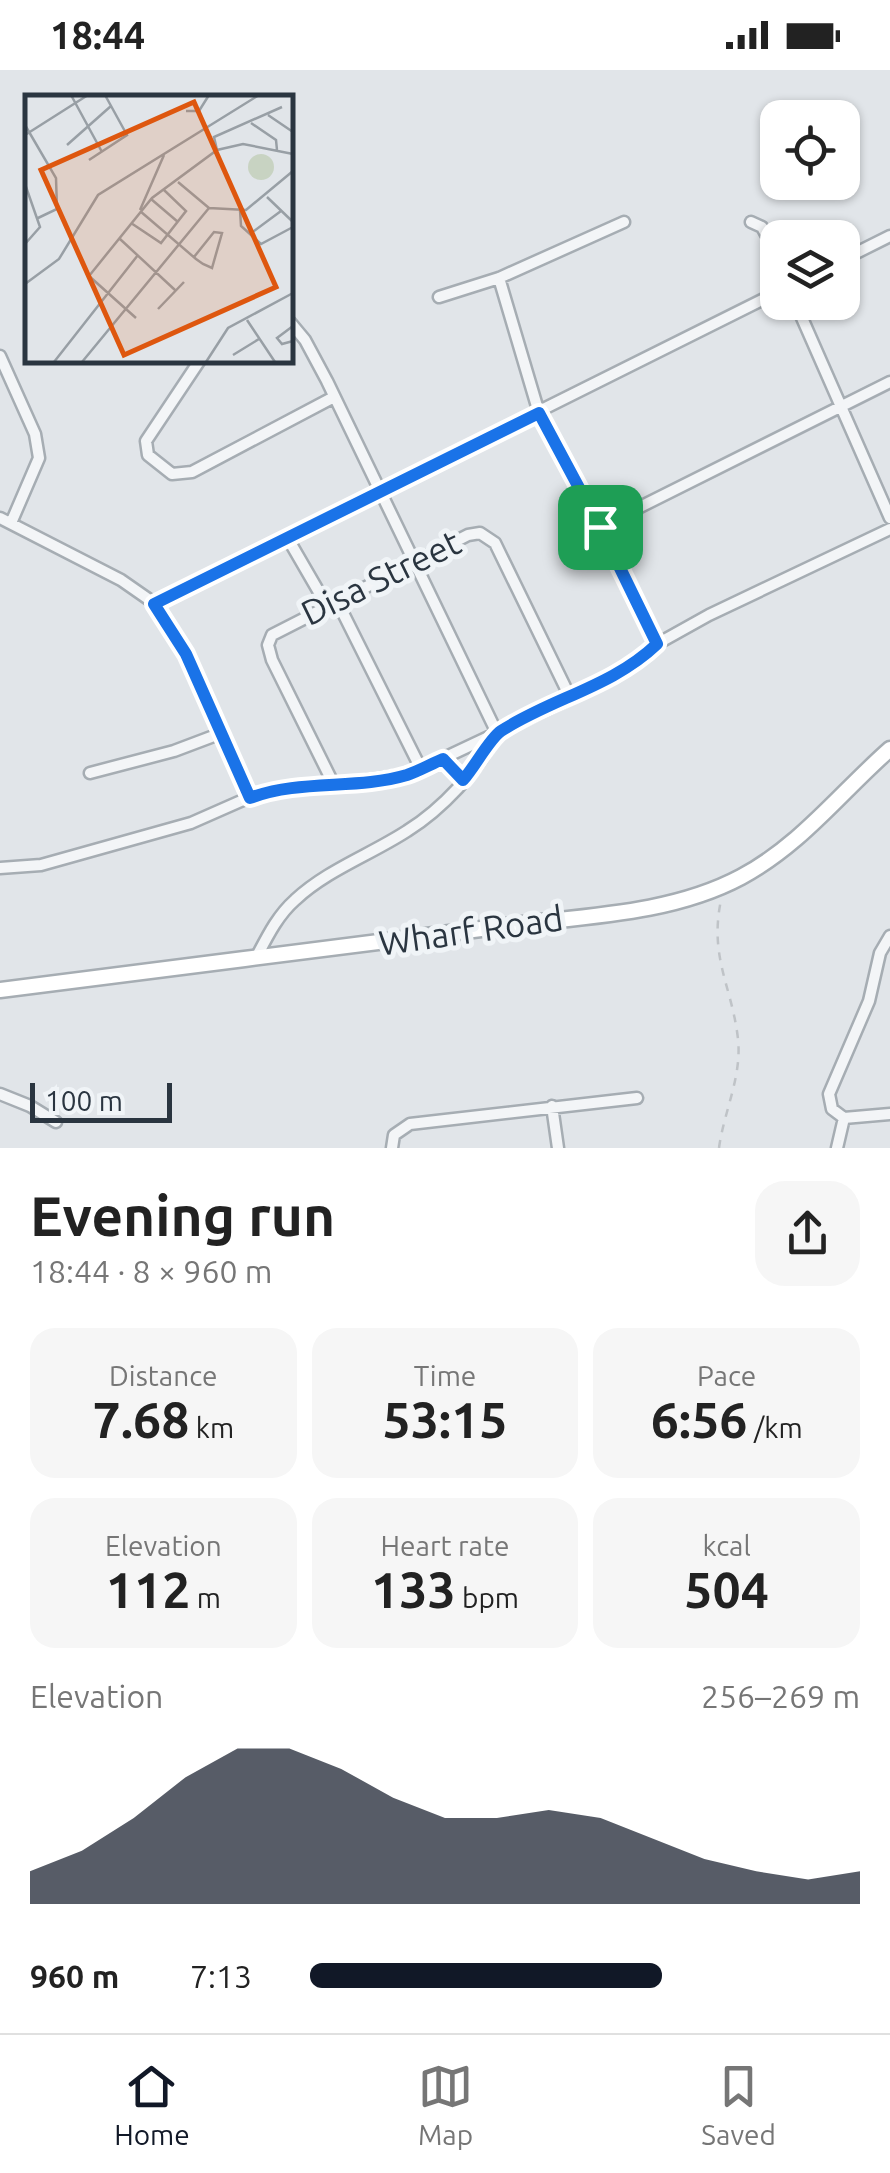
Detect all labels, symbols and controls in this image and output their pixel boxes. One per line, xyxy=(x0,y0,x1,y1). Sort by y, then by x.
text: 18:44 xyxy=(50,14,145,56)
inset map xyxy=(25,95,292,362)
map controls xyxy=(760,100,860,320)
button: locate xyxy=(760,100,860,200)
button: layers xyxy=(760,220,860,320)
pin xyxy=(558,485,643,570)
icon: arrive xyxy=(573,500,628,555)
street label: Disa Street xyxy=(294,521,467,633)
street label: Wharf Road xyxy=(376,897,566,963)
scale bar xyxy=(30,1078,172,1122)
text: 100 m xyxy=(45,1085,123,1116)
button: share xyxy=(755,1181,860,1286)
text: Evening run xyxy=(30,1185,335,1246)
text: 18:44 · 8 × 960 m xyxy=(30,1253,272,1289)
text: Distance xyxy=(109,1360,218,1391)
text: Time xyxy=(414,1360,476,1391)
text: Pace xyxy=(697,1360,756,1391)
text: 7.68 xyxy=(93,1391,189,1447)
text: 53:15 xyxy=(382,1391,508,1447)
text: 6:56 xyxy=(651,1391,748,1447)
text: km xyxy=(189,1412,234,1443)
text: /km xyxy=(748,1412,803,1443)
text: Elevation xyxy=(105,1530,222,1561)
text: Heart rate xyxy=(381,1530,509,1561)
text: kcal xyxy=(702,1530,751,1561)
text: 112 xyxy=(106,1561,190,1617)
text: 133 xyxy=(371,1561,456,1617)
text: 504 xyxy=(684,1561,769,1617)
text: m xyxy=(190,1582,221,1613)
text: bpm xyxy=(456,1582,519,1613)
text: Elevation xyxy=(30,1678,163,1714)
text: 256–269 m xyxy=(701,1678,860,1714)
text: 960 m xyxy=(30,1958,119,1994)
text: 7:13 xyxy=(190,1958,252,1994)
tab: Home xyxy=(114,2059,190,2150)
tab: Map xyxy=(418,2059,473,2150)
tab: Saved xyxy=(701,2059,776,2150)

